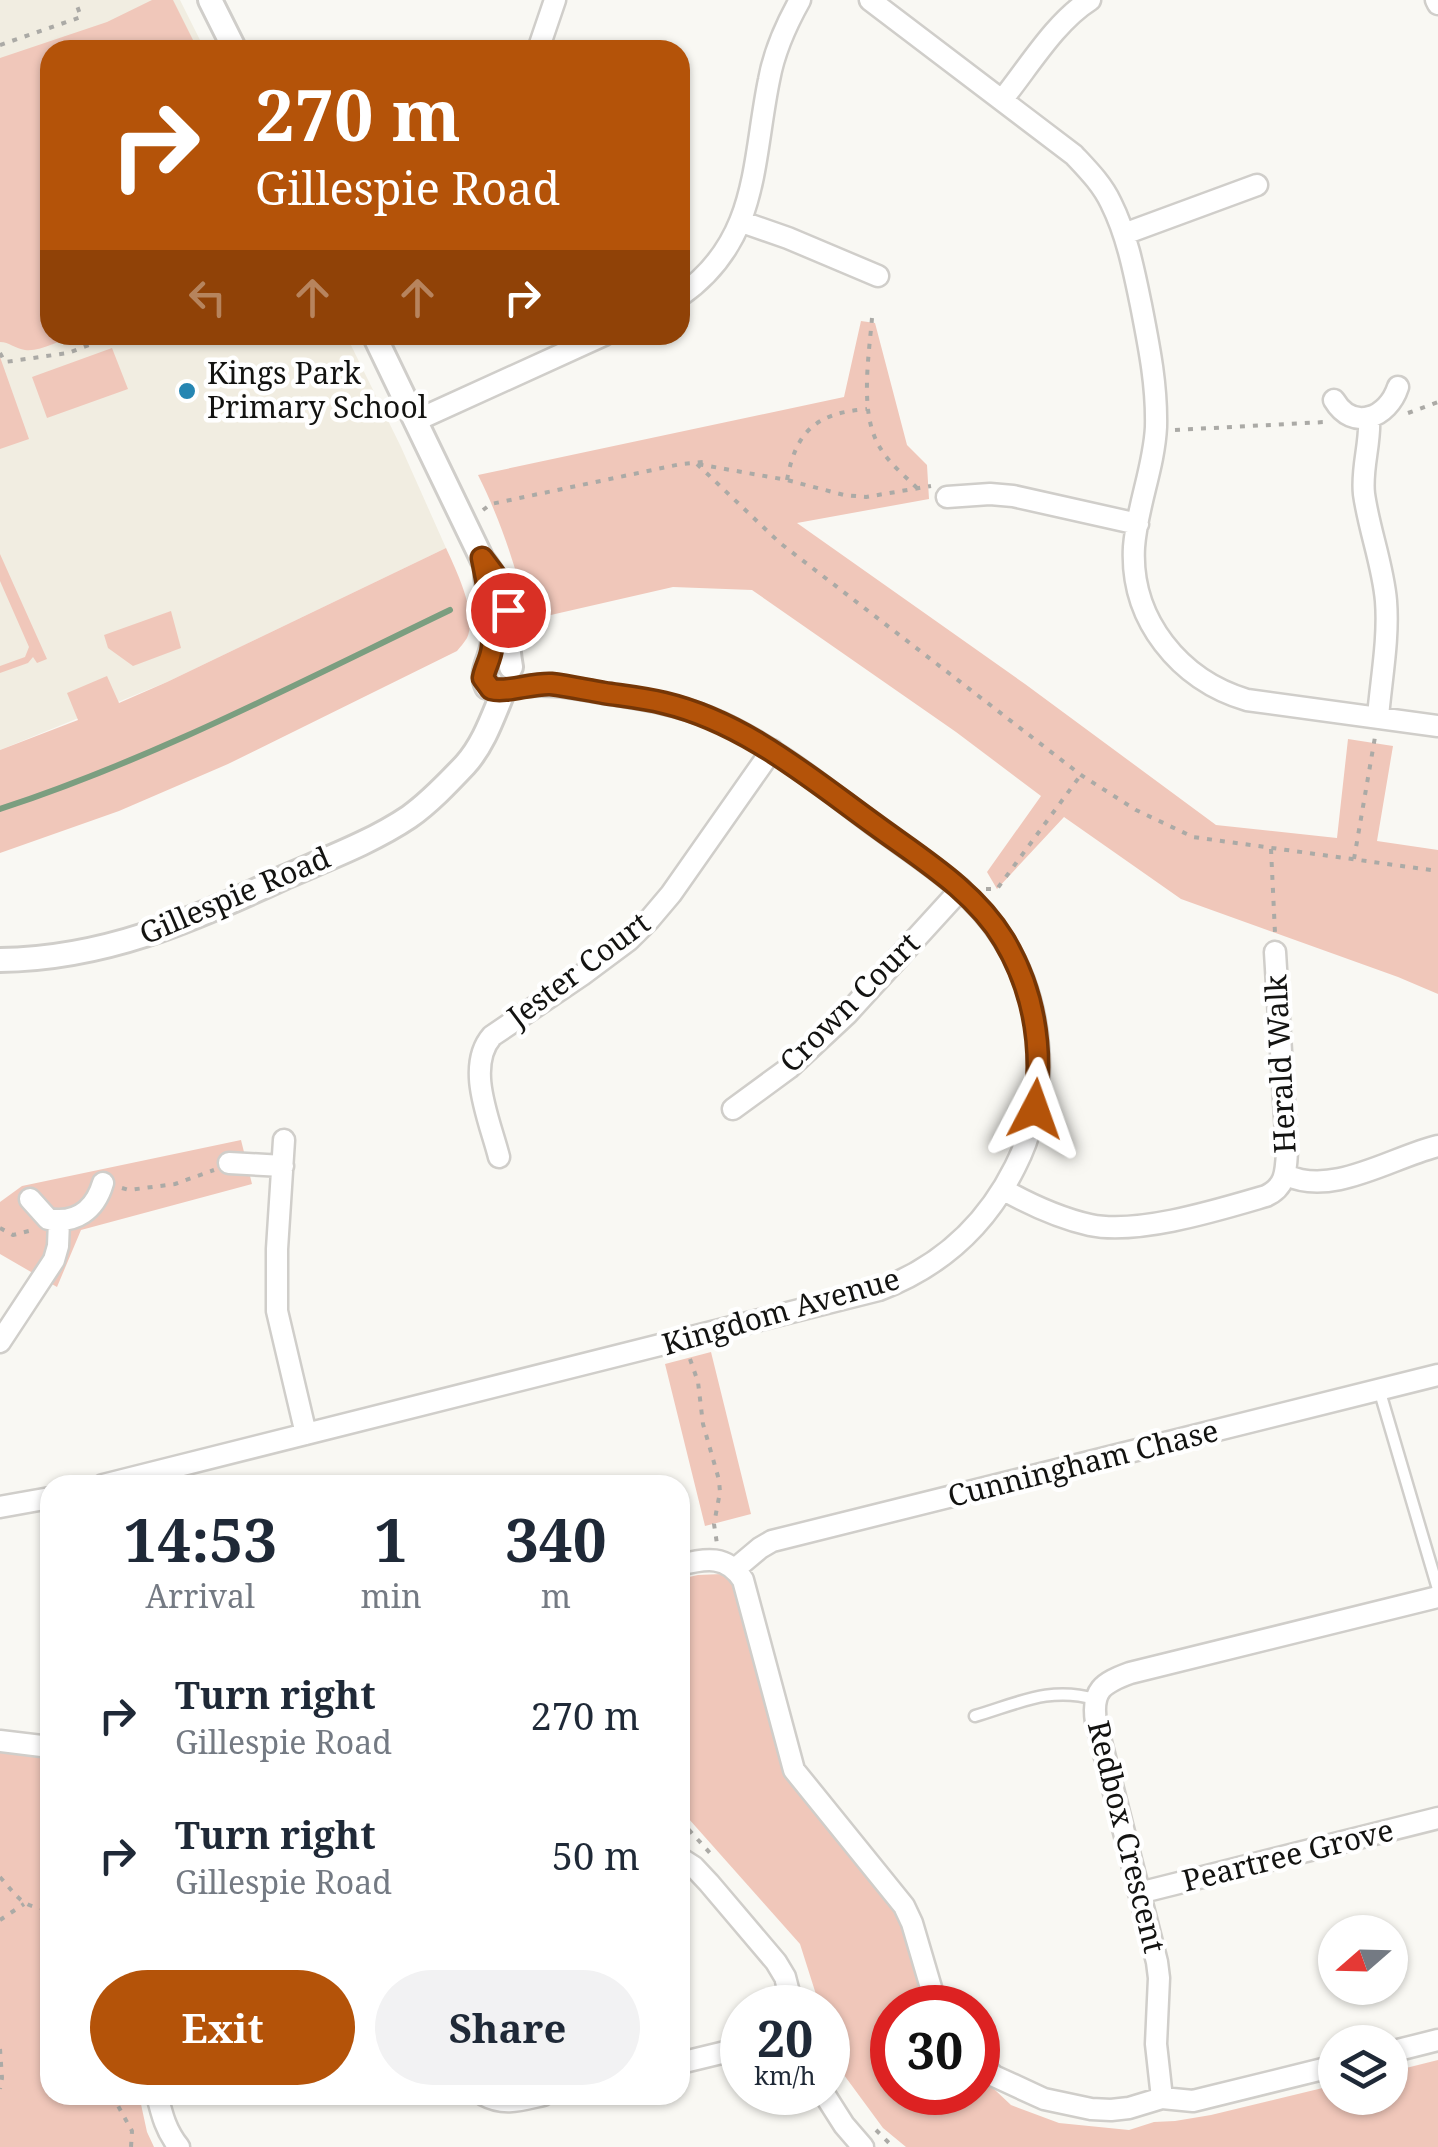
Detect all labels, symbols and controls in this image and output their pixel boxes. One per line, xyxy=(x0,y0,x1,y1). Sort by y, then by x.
text: 270 m xyxy=(255,66,461,162)
icon: right xyxy=(90,80,220,210)
text: Gillespie Road xyxy=(255,157,560,218)
icon: left xyxy=(180,270,235,325)
icon: ahead xyxy=(285,270,340,325)
icon: ahead xyxy=(390,270,445,325)
icon: right xyxy=(495,270,550,325)
place label: Kings Park Primary School xyxy=(207,352,427,427)
marker: Kings Park Primary School xyxy=(176,380,198,402)
pin xyxy=(466,568,551,653)
icon: arrive xyxy=(481,583,536,638)
street label: Gillespie Road xyxy=(133,836,336,953)
street label: Jester Court xyxy=(498,902,658,1036)
street label: Crown Court xyxy=(770,923,928,1081)
street label: Herald Walk xyxy=(1254,973,1305,1154)
position arrow xyxy=(983,1057,1087,1161)
street label: Kingdom Avenue xyxy=(657,1257,904,1364)
street label: Cunningham Chase xyxy=(943,1409,1222,1516)
text: 14:53 xyxy=(123,1498,277,1580)
text: 1 xyxy=(374,1498,408,1580)
text: 340 xyxy=(505,1498,607,1580)
text: Arrival xyxy=(146,1574,255,1617)
text: min xyxy=(361,1574,422,1617)
text: m xyxy=(541,1574,571,1617)
text: Turn right xyxy=(175,1668,376,1720)
icon: right xyxy=(90,1688,145,1743)
text: 270 m xyxy=(530,1689,640,1741)
street label: Redbox Crescent xyxy=(1079,1716,1176,1957)
text: Gillespie Road xyxy=(175,1720,392,1763)
text: Turn right xyxy=(175,1808,376,1860)
street label: Peartree Grove xyxy=(1178,1809,1397,1901)
icon: right xyxy=(90,1828,145,1883)
text: 50 m xyxy=(552,1829,640,1881)
text: Gillespie Road xyxy=(175,1860,392,1903)
north arrow xyxy=(1318,1915,1408,2005)
map controls xyxy=(1318,1915,1408,2115)
button: Exit xyxy=(90,1970,355,2085)
button: Share xyxy=(375,1970,640,2085)
speed limit sign: 30 xyxy=(870,1985,1000,2115)
text: 20 xyxy=(757,2004,813,2072)
button: layers xyxy=(1318,2025,1408,2115)
text: km/h xyxy=(754,2058,816,2092)

